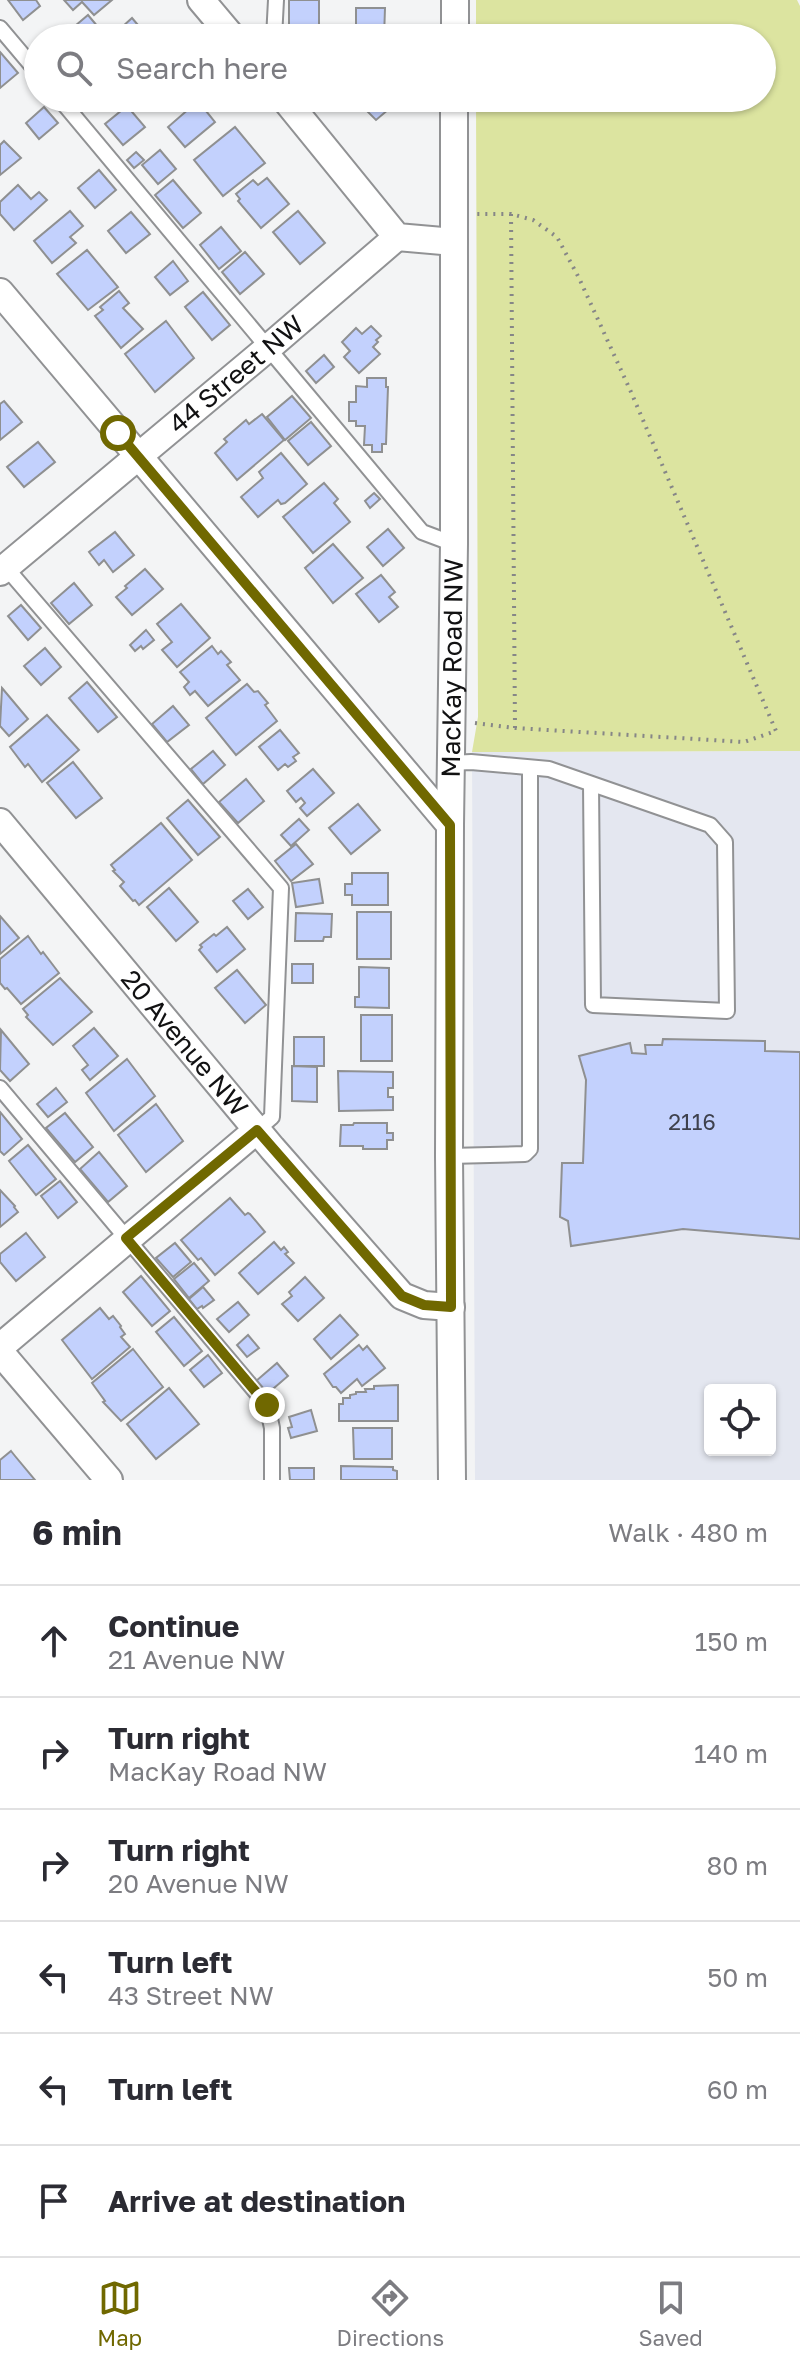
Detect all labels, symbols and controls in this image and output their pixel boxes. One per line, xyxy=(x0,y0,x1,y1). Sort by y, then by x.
search box xyxy=(24,24,776,112)
icon: search xyxy=(52,46,96,90)
text: Search here xyxy=(116,50,288,86)
street label: 44 Street NW xyxy=(162,308,310,439)
route start xyxy=(100,415,136,451)
street label: MacKay Road NW xyxy=(435,558,469,778)
street label: 20 Avenue NW xyxy=(115,963,255,1122)
house number: 2116 xyxy=(668,1108,716,1135)
map controls xyxy=(704,1384,776,1456)
button: locate xyxy=(704,1384,776,1456)
route end xyxy=(249,1387,285,1423)
text: 6 min xyxy=(32,1512,122,1552)
text: Walk · 480 m xyxy=(608,1517,768,1548)
text: Continue xyxy=(108,1608,239,1644)
icon: ahead xyxy=(32,1619,76,1663)
text: 150 m xyxy=(695,1626,768,1657)
text: 21 Avenue NW xyxy=(108,1644,285,1675)
text: Turn right xyxy=(108,1720,250,1756)
icon: right xyxy=(32,1731,76,1775)
text: 140 m xyxy=(694,1738,768,1769)
text: MacKay Road NW xyxy=(108,1756,327,1787)
text: Turn right xyxy=(108,1832,250,1868)
icon: right xyxy=(32,1843,76,1887)
text: 80 m xyxy=(707,1850,768,1881)
text: 20 Avenue NW xyxy=(108,1868,289,1899)
text: Turn left xyxy=(108,1944,233,1980)
icon: left xyxy=(32,1955,76,1999)
text: 50 m xyxy=(707,1962,768,1993)
text: 43 Street NW xyxy=(108,1980,274,2011)
icon: left xyxy=(32,2067,76,2111)
text: Turn left xyxy=(108,2071,233,2107)
text: 60 m xyxy=(707,2074,768,2105)
icon: arrive xyxy=(32,2179,76,2223)
text: Arrive at destination xyxy=(108,2183,405,2219)
tab: Map xyxy=(97,2276,142,2351)
tab: Directions xyxy=(337,2276,444,2351)
tab: Saved xyxy=(639,2276,703,2351)

